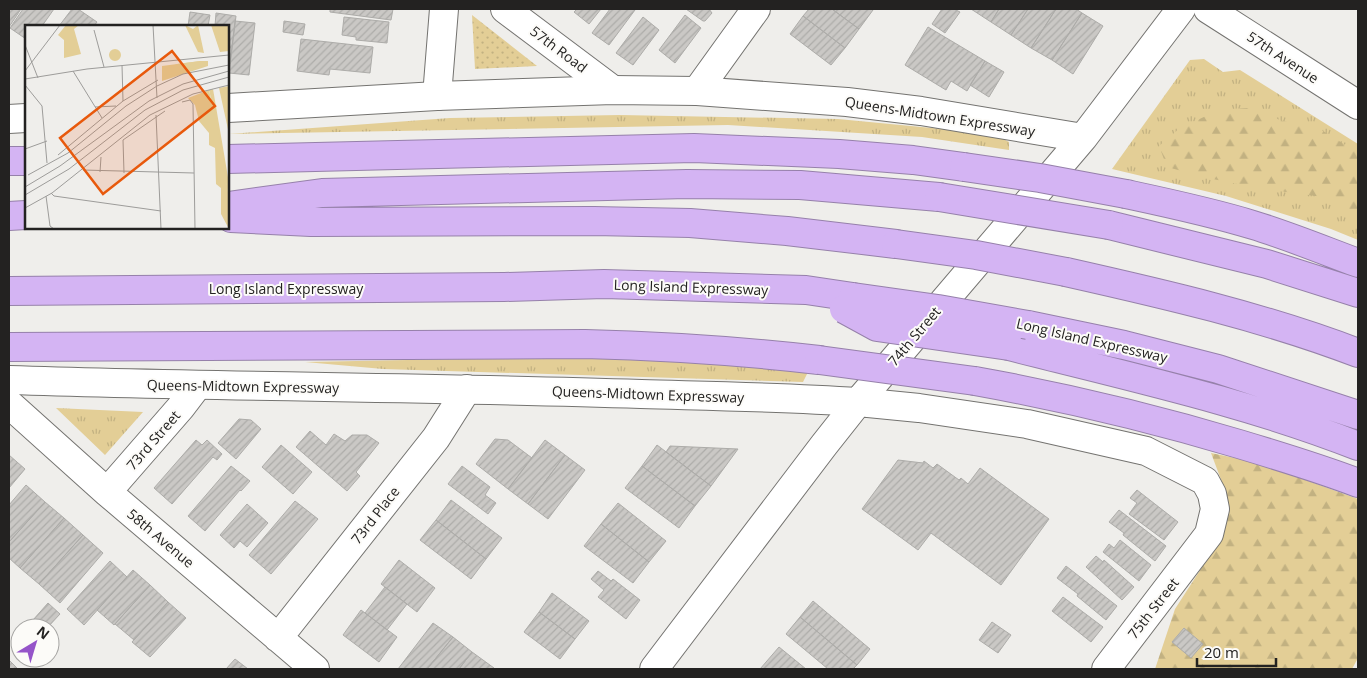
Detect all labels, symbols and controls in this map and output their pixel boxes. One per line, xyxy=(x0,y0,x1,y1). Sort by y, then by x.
street label: 57th Road xyxy=(527,21,591,77)
inset map xyxy=(25,25,229,229)
street label: 57th Avenue xyxy=(1243,27,1323,87)
street label: Queens-Midtown Expressway xyxy=(844,92,1037,141)
street label: Long Island Expressway xyxy=(613,275,770,299)
street label: Long Island Expressway xyxy=(209,279,364,298)
street label: 74th Street xyxy=(883,302,945,370)
street label: Long Island Expressway xyxy=(1015,313,1170,367)
street label: Queens-Midtown Expressway xyxy=(147,375,340,397)
street label: Queens-Midtown Expressway xyxy=(552,381,745,407)
street label: 73rd Street xyxy=(122,406,184,474)
street label: 73rd Place xyxy=(347,482,404,548)
street label: 58th Avenue xyxy=(123,504,199,572)
street label: 75th Street xyxy=(1123,574,1183,642)
north arrow xyxy=(10,618,60,668)
text: N xyxy=(33,621,54,643)
scale bar xyxy=(1197,636,1276,668)
text: 20 m xyxy=(1204,642,1239,662)

